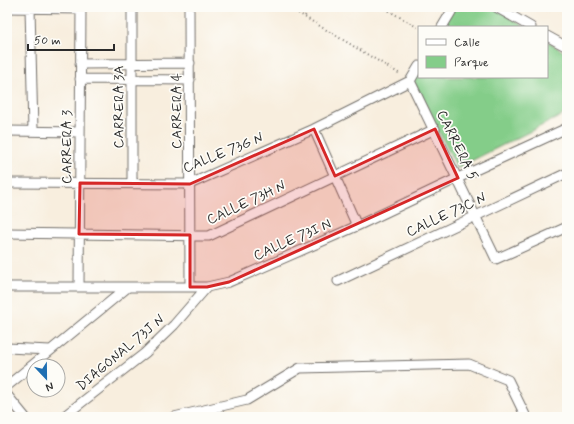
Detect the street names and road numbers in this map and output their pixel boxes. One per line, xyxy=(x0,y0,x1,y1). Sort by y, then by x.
street label: CARRERA 3A xyxy=(110,65,128,149)
street label: CARRERA 4 xyxy=(168,73,186,149)
street label: CARRERA 5 xyxy=(432,107,482,184)
street label: CARRERA 3 xyxy=(58,110,76,184)
street label: CALLE 73G N xyxy=(180,129,266,177)
street label: CALLE 73H N xyxy=(204,177,289,229)
street label: CALLE 73C N xyxy=(404,189,489,241)
street label: CALLE 73I N xyxy=(251,215,334,265)
street label: DIAGONAL 73J N xyxy=(73,311,169,395)

